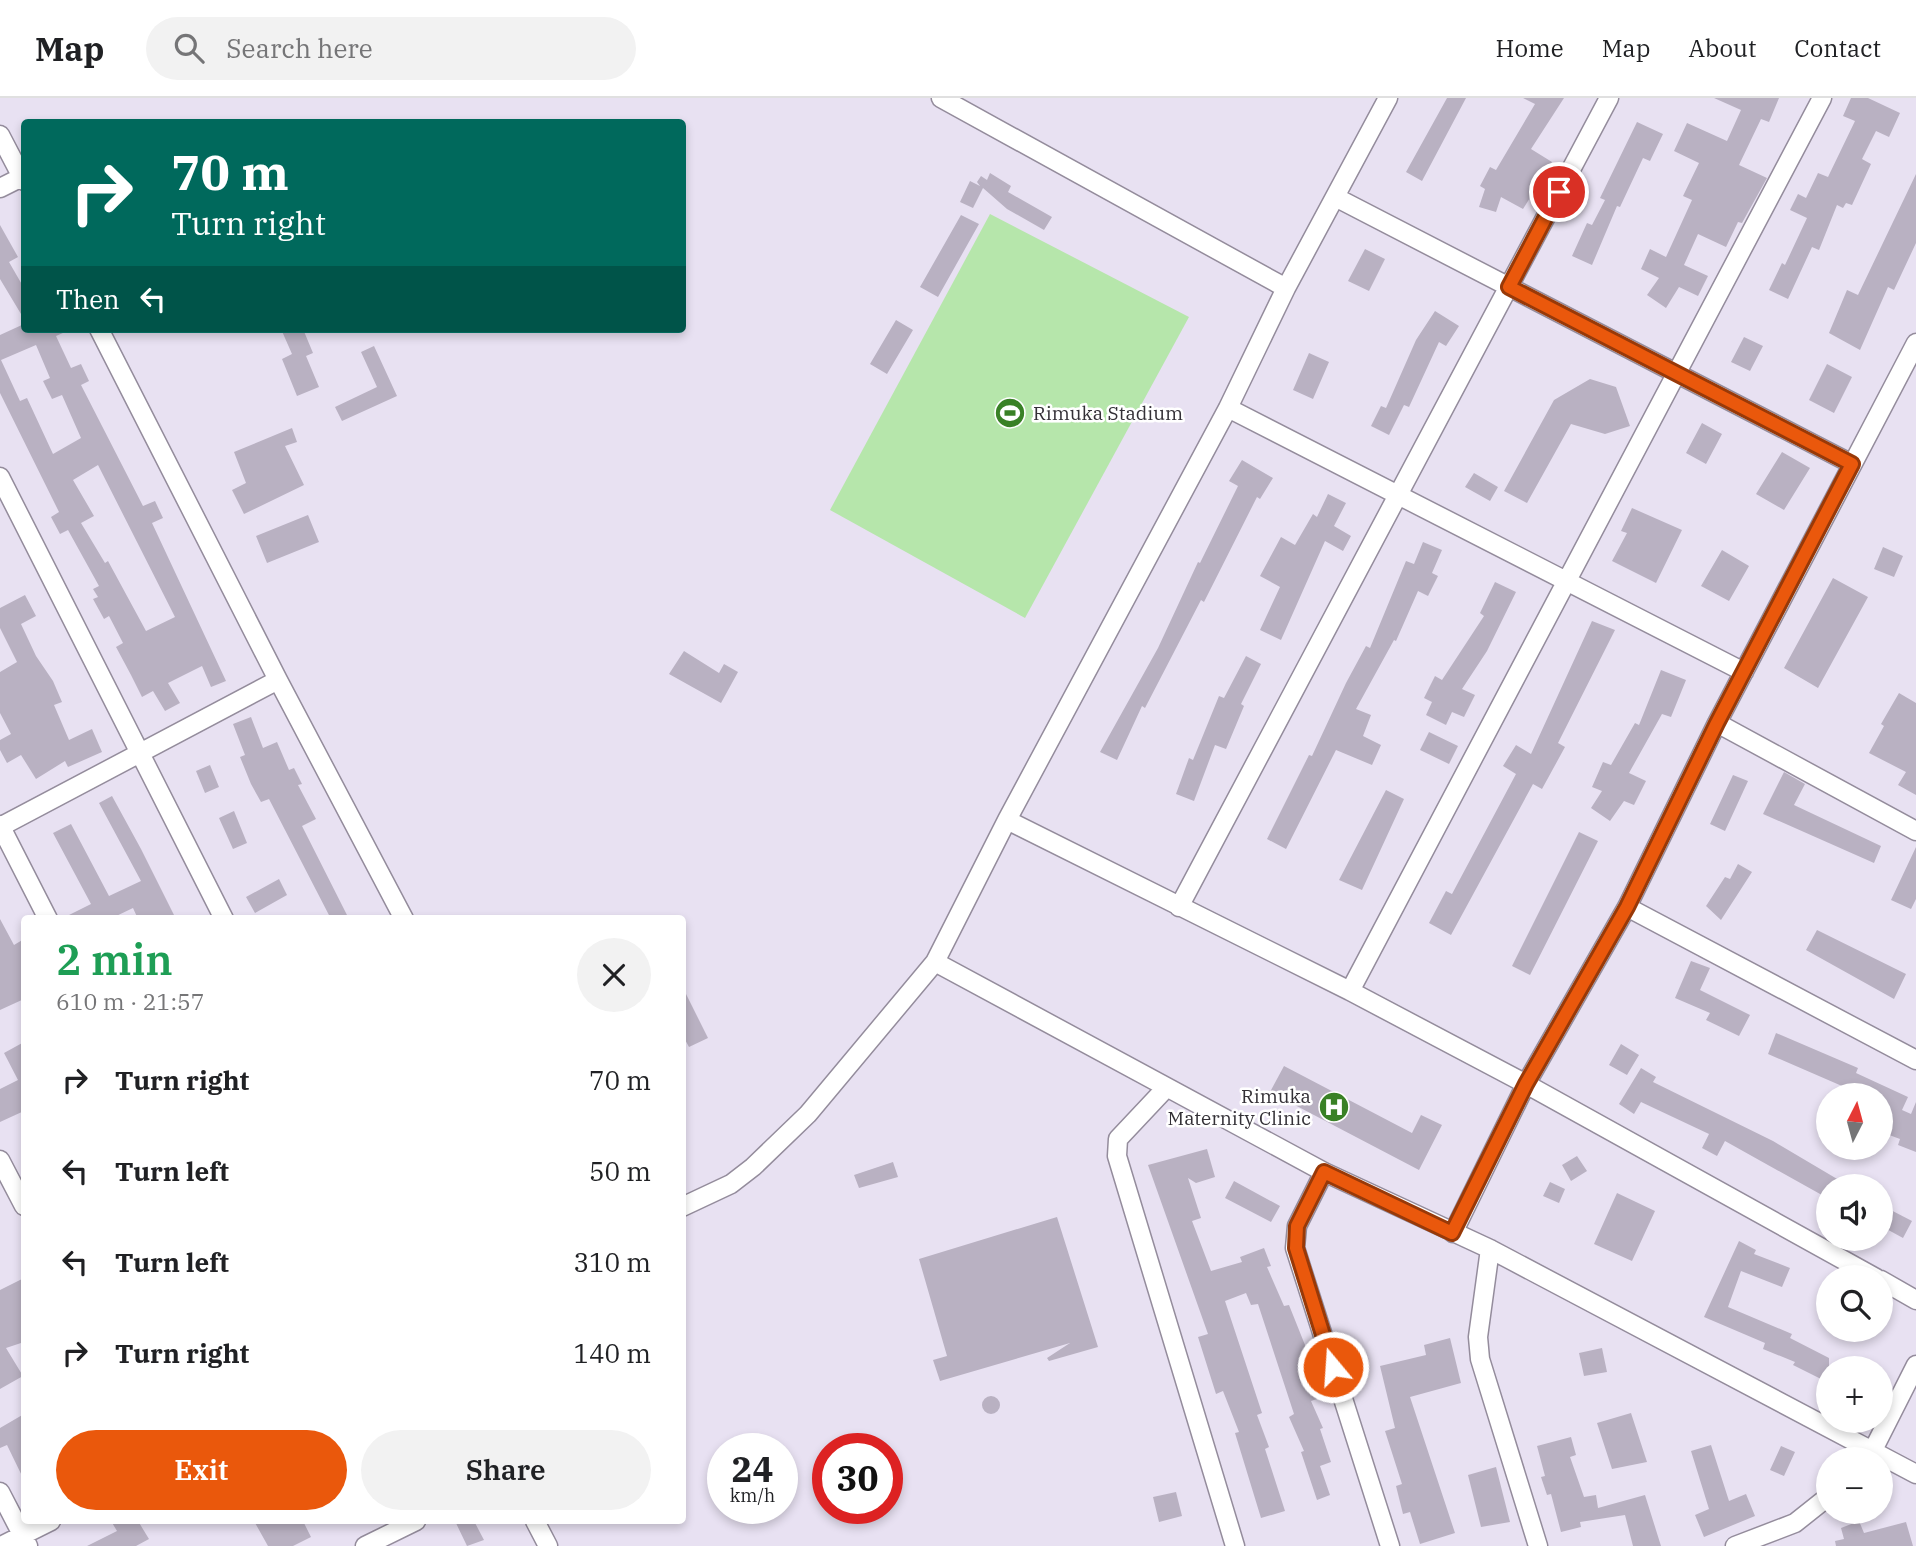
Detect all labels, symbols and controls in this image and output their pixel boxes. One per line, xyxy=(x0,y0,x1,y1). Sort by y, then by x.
search box xyxy=(146,17,636,80)
text: Map xyxy=(35,27,104,70)
icon: search xyxy=(170,29,208,67)
text: Search here xyxy=(226,31,373,65)
text: Home xyxy=(1496,32,1564,64)
text: Map xyxy=(1602,32,1650,64)
text: About xyxy=(1688,32,1756,64)
text: Contact xyxy=(1794,32,1881,64)
text: 70 m xyxy=(171,140,289,203)
icon: right xyxy=(56,147,147,238)
pin xyxy=(1529,162,1589,222)
icon: arrive xyxy=(1540,173,1578,211)
text: Turn right xyxy=(171,202,326,244)
icon: left xyxy=(134,280,172,318)
text: Then xyxy=(56,282,120,316)
sports icon: Rimuka Stadium xyxy=(993,396,1027,430)
place label: Rimuka Stadium xyxy=(1033,401,1183,425)
text: 2 min xyxy=(56,932,173,987)
button: close xyxy=(577,938,651,1012)
text: 610 m · 21:57 xyxy=(56,986,205,1016)
icon: right xyxy=(56,1061,94,1099)
text: Turn right xyxy=(115,1063,249,1097)
text: 70 m xyxy=(589,1063,651,1097)
north arrow xyxy=(1816,1083,1894,1160)
map controls xyxy=(1816,1083,1893,1524)
place label: Rimuka Maternity Clinic xyxy=(1168,1084,1311,1130)
hospital icon: Rimuka Maternity Clinic xyxy=(1317,1090,1351,1124)
icon: left xyxy=(56,1152,94,1190)
text: Turn left xyxy=(115,1154,229,1188)
text: 50 m xyxy=(589,1154,651,1188)
button: sound xyxy=(1816,1174,1893,1251)
icon: left xyxy=(56,1243,94,1281)
text: Turn left xyxy=(115,1245,229,1279)
text: 310 m xyxy=(573,1245,651,1279)
button: search xyxy=(1816,1265,1893,1342)
position arrow xyxy=(1296,1330,1370,1404)
icon: right xyxy=(56,1334,94,1372)
text: Turn right xyxy=(115,1336,249,1370)
text: 140 m xyxy=(573,1336,651,1370)
button: + xyxy=(1816,1356,1893,1433)
button: Exit xyxy=(56,1430,347,1510)
button: Share xyxy=(361,1430,651,1510)
speed limit sign: 30 xyxy=(812,1433,903,1524)
text: 24 xyxy=(731,1446,774,1492)
button: − xyxy=(1816,1447,1893,1524)
text: km/h xyxy=(730,1484,775,1507)

